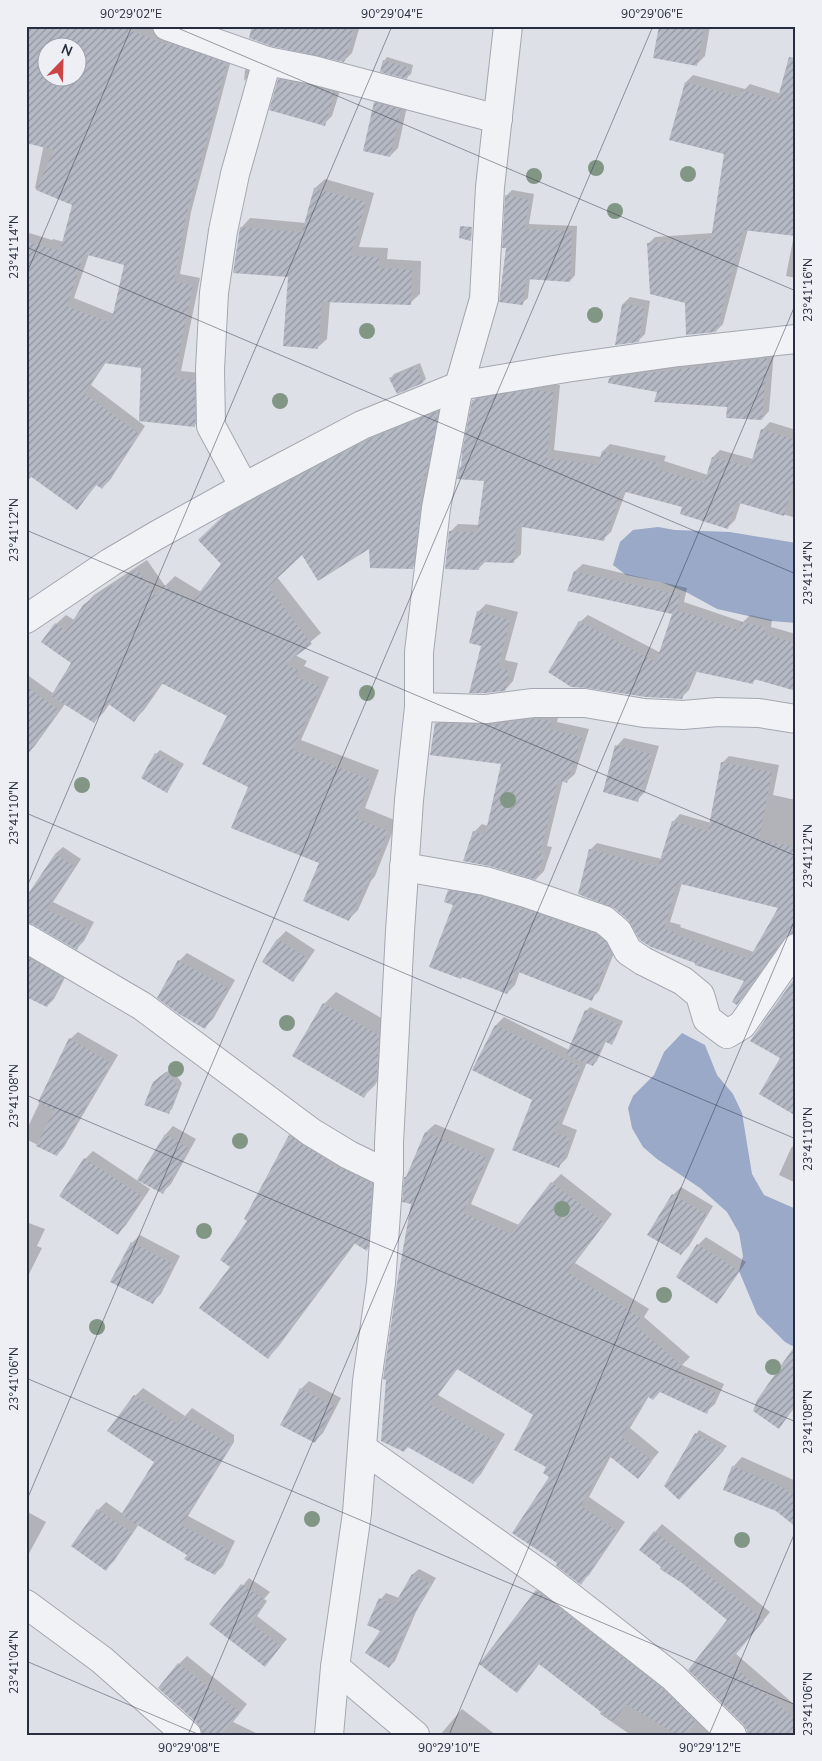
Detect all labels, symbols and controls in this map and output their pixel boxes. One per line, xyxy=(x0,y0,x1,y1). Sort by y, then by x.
text: 90°29'02"E xyxy=(100,6,162,22)
text: 90°29'04"E xyxy=(361,6,423,22)
text: 90°29'06"E xyxy=(621,6,683,22)
north arrow xyxy=(38,38,88,88)
text: N xyxy=(58,40,75,61)
text: 23°41'14"N xyxy=(6,215,22,279)
text: 23°41'16"N xyxy=(800,258,816,322)
text: 23°41'12"N xyxy=(6,498,22,562)
text: 23°41'14"N xyxy=(800,541,816,605)
text: 23°41'10"N xyxy=(6,781,22,845)
text: 23°41'12"N xyxy=(800,824,816,888)
text: 23°41'08"N xyxy=(6,1064,22,1128)
text: 23°41'10"N xyxy=(800,1107,816,1171)
text: 23°41'06"N xyxy=(6,1347,22,1411)
text: 23°41'08"N xyxy=(800,1390,816,1454)
text: 23°41'04"N xyxy=(6,1630,22,1694)
text: 23°41'06"N xyxy=(800,1672,816,1736)
text: 90°29'08"E xyxy=(158,1740,220,1756)
text: 90°29'10"E xyxy=(418,1740,480,1756)
text: 90°29'12"E xyxy=(679,1740,741,1756)

